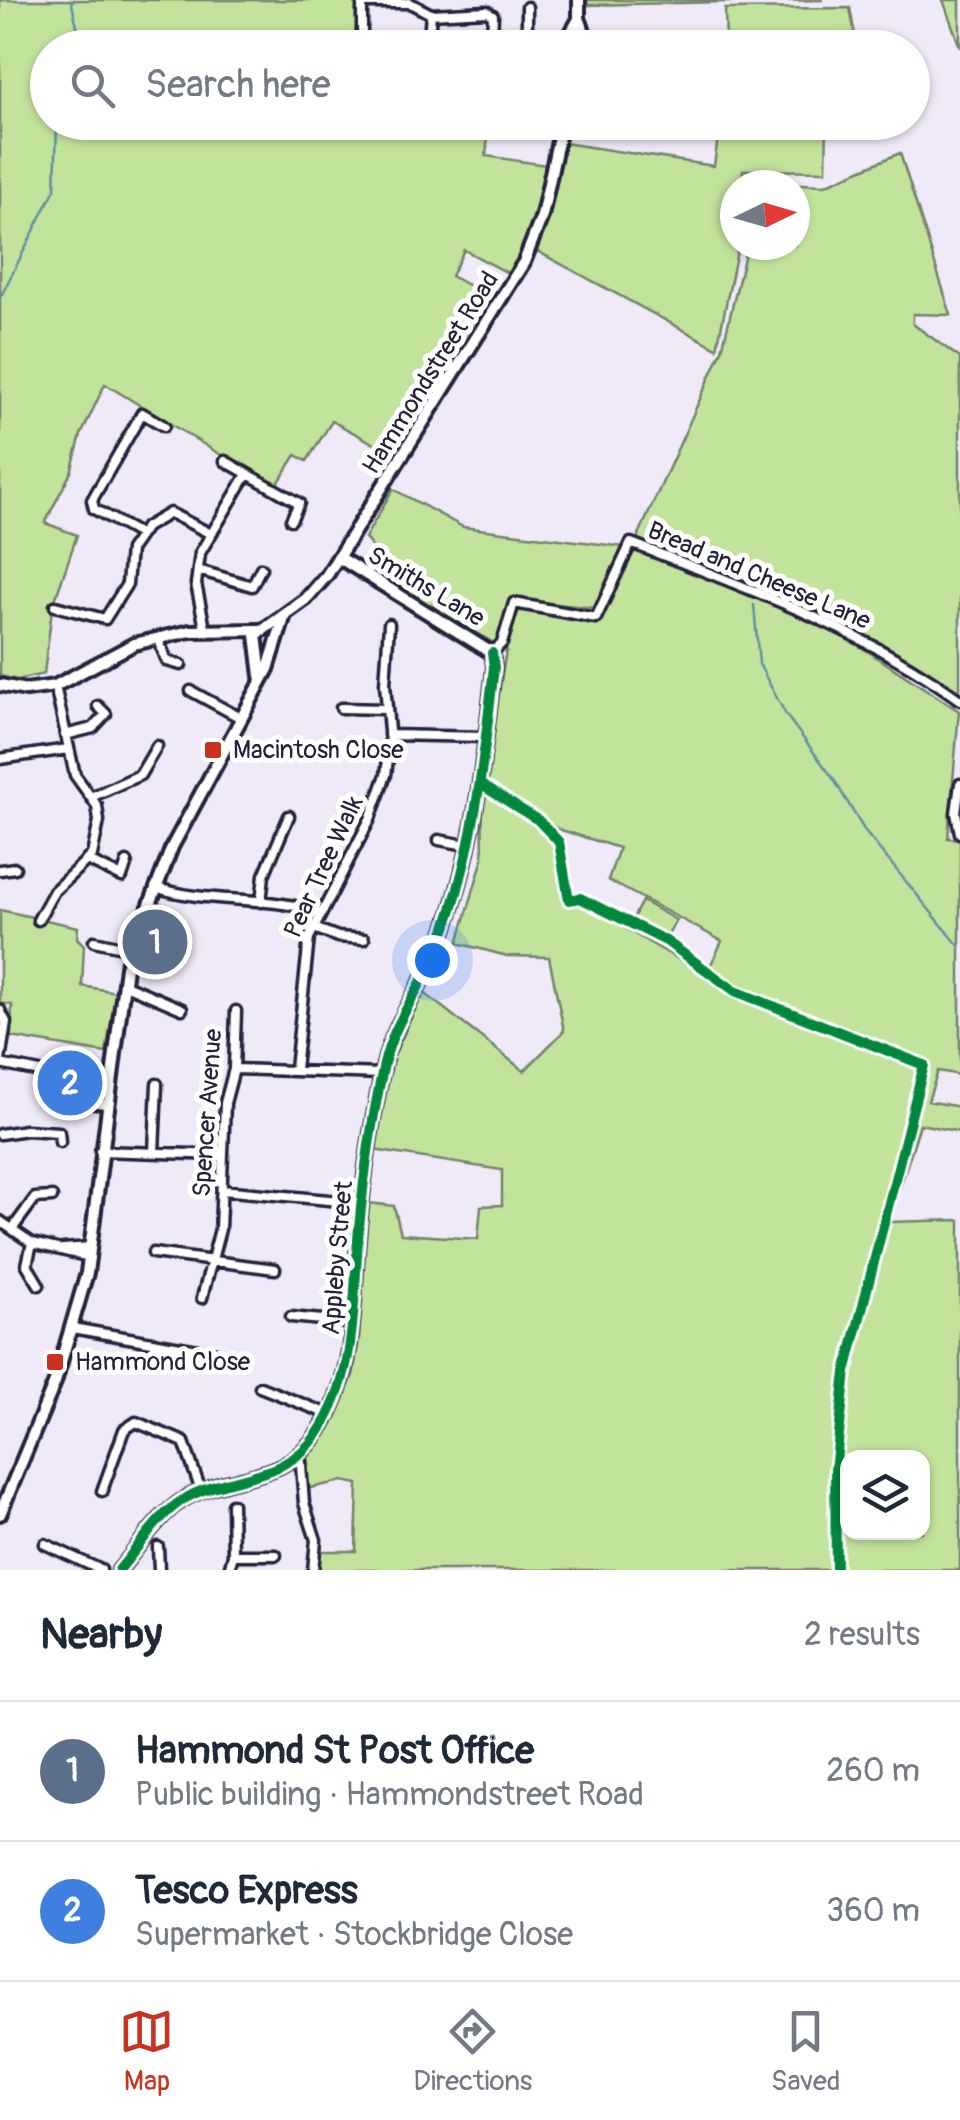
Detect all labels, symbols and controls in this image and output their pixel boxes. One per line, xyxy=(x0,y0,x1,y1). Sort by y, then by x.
search box xyxy=(30,30,930,140)
icon: search xyxy=(65,58,120,113)
text: Search here xyxy=(145,61,331,109)
north arrow xyxy=(720,170,810,260)
street label: Hammondstreet Road xyxy=(356,266,506,480)
street label: Bread and Cheese Lane xyxy=(643,515,876,637)
street label: Smiths Lane xyxy=(362,540,491,634)
place label: Macintosh Close xyxy=(233,735,404,766)
marker: Macintosh Close xyxy=(202,739,224,761)
street label: Pear Tree Walk xyxy=(278,791,371,943)
pin: 1 xyxy=(122,904,188,980)
your location xyxy=(407,935,458,986)
street label: Spencer Avenue xyxy=(187,1027,229,1198)
pin: 2 xyxy=(38,1046,102,1120)
street label: Appleby Street xyxy=(316,1179,360,1336)
place label: Hammond Close xyxy=(75,1347,251,1378)
marker: Hammond Close xyxy=(44,1351,66,1373)
map controls xyxy=(840,1450,930,1540)
button: layers xyxy=(840,1450,930,1540)
text: Nearby xyxy=(40,1609,162,1661)
text: 2 results xyxy=(804,1615,920,1655)
text: Hammond St Post Office xyxy=(135,1727,534,1775)
text: 1 xyxy=(66,1751,79,1791)
text: 260 m xyxy=(826,1751,920,1791)
text: Public building · Hammondstreet Road xyxy=(135,1775,644,1815)
text: Tesco Express xyxy=(135,1867,358,1915)
text: 2 xyxy=(64,1891,81,1931)
text: 360 m xyxy=(826,1891,920,1931)
text: Supermarket · Stockbridge Close xyxy=(135,1915,573,1955)
tab: Map xyxy=(119,2004,174,2099)
tab: Directions xyxy=(413,2004,532,2099)
tab: Saved xyxy=(771,2004,841,2099)

